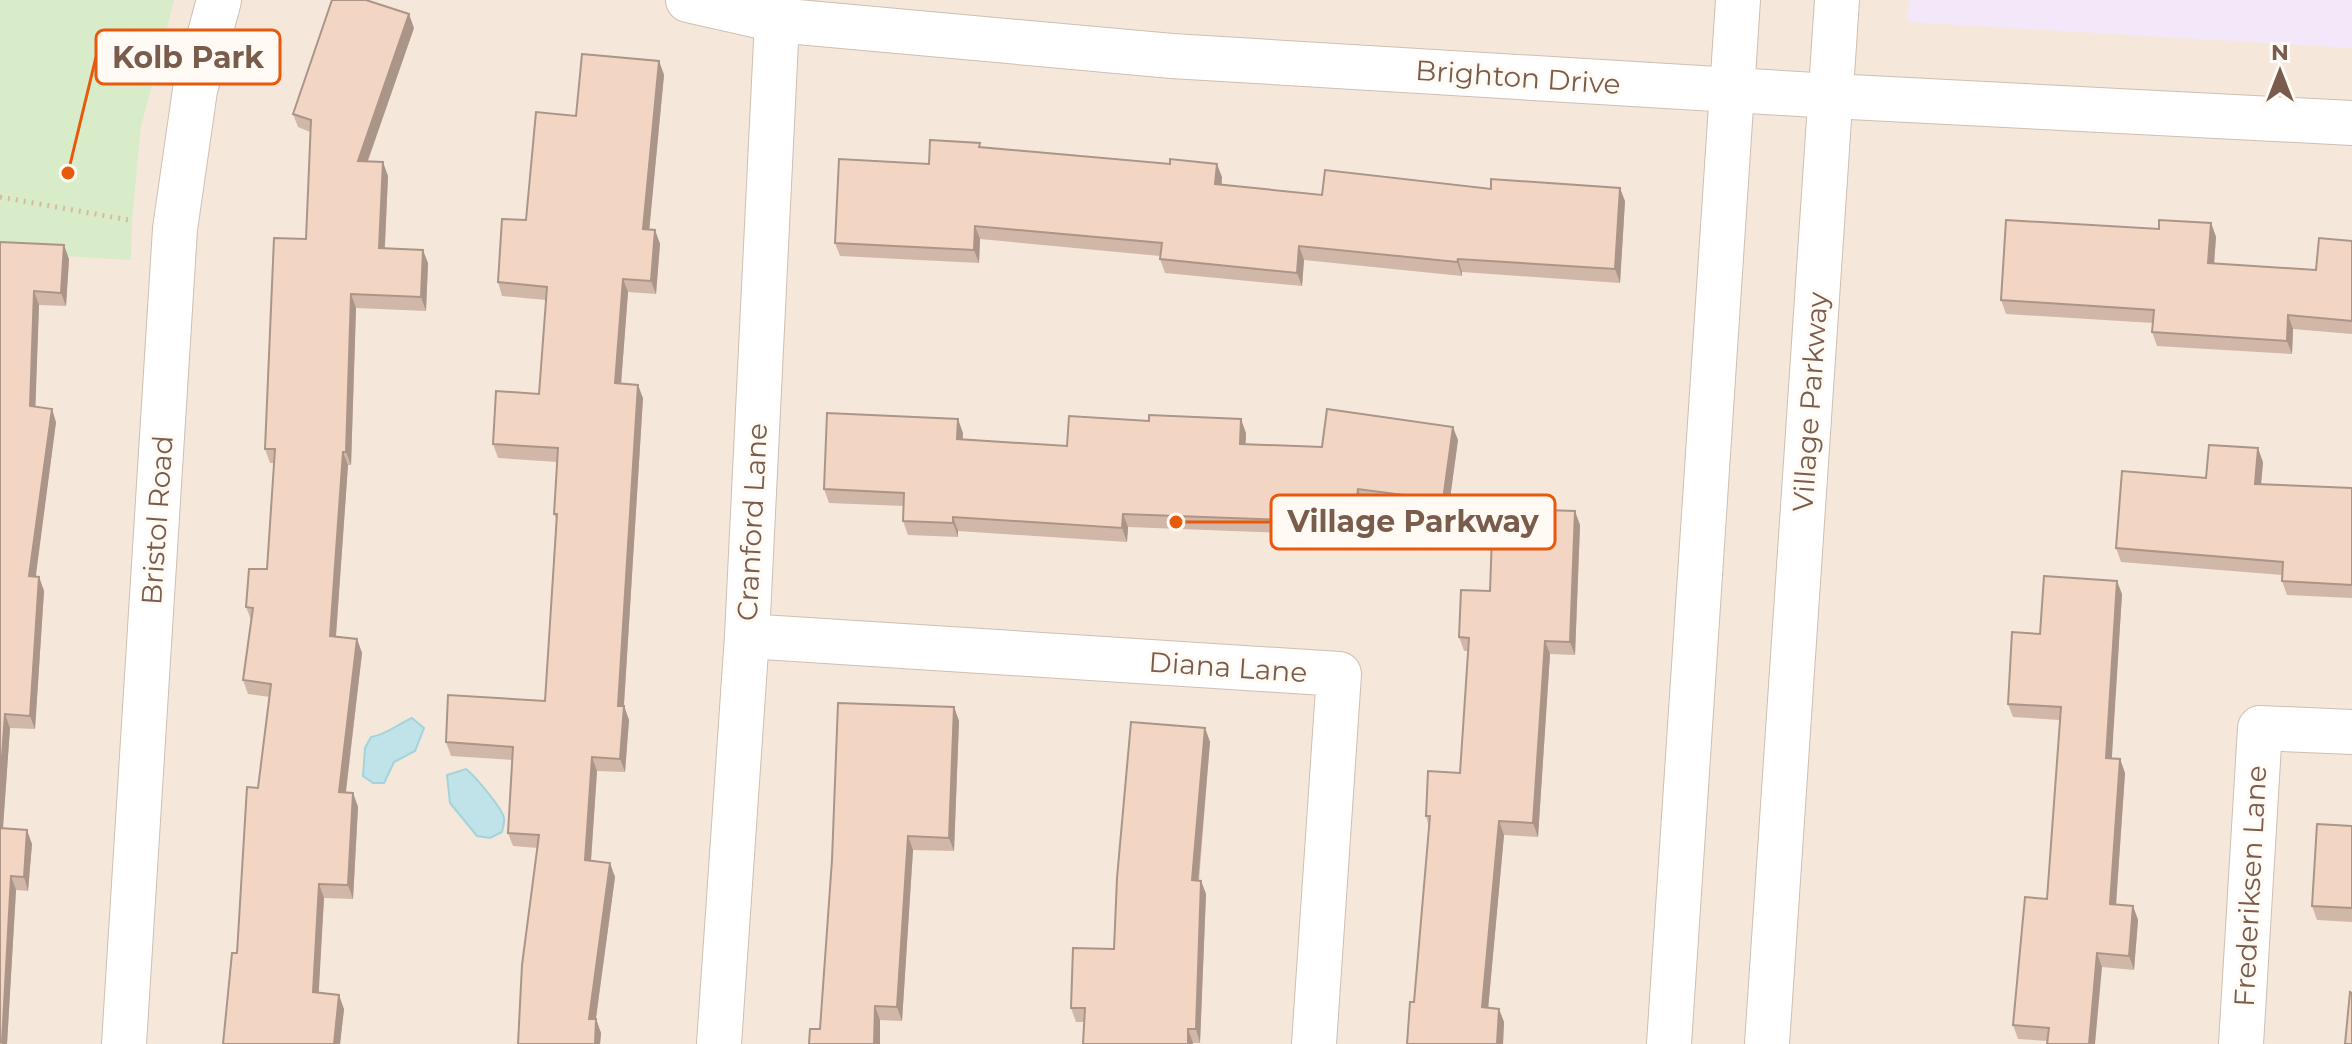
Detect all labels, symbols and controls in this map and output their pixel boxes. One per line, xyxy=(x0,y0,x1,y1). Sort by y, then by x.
callout: Kolb Park xyxy=(96,30,280,84)
north arrow xyxy=(2240,32,2320,112)
text: Kolb Park xyxy=(112,39,264,76)
text: N xyxy=(2271,39,2289,66)
street label: Brighton Drive xyxy=(1414,53,1622,101)
street label: Village Parkway xyxy=(1785,290,1835,513)
street label: Cranford Lane xyxy=(730,422,774,622)
street label: Bristol Road xyxy=(134,434,180,606)
callout: Village Parkway xyxy=(1271,495,1555,549)
text: Village Parkway xyxy=(1286,503,1540,540)
street label: Diana Lane xyxy=(1148,645,1308,689)
street label: Frederiksen Lane xyxy=(2227,764,2273,1008)

